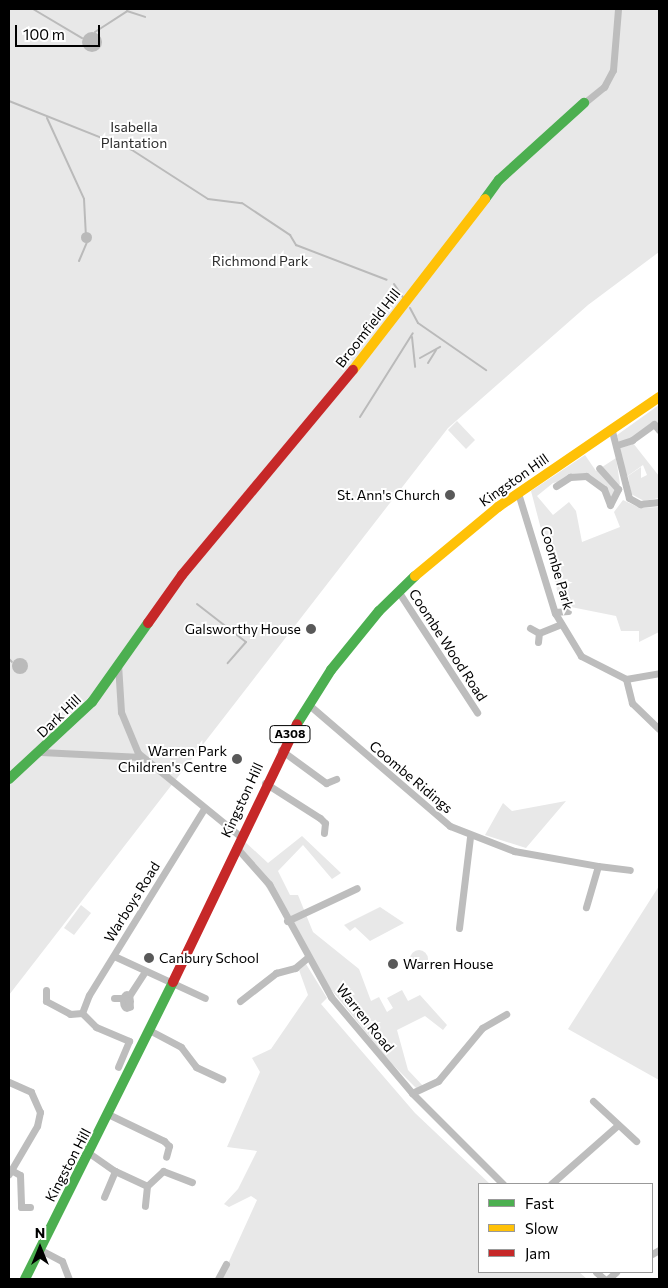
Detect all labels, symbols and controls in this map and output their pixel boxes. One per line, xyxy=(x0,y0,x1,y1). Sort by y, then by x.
scale bar xyxy=(18,15,102,47)
text: 100 m xyxy=(23,25,65,43)
park label: Isabella Plantation xyxy=(101,119,167,152)
park label: Richmond Park xyxy=(212,253,308,269)
street label: Broomfield Hill xyxy=(332,285,404,371)
street label: Kingston Hill xyxy=(476,450,552,510)
place label: St. Ann's Church xyxy=(337,487,440,503)
marker: St. Ann's Church xyxy=(444,489,456,501)
street label: Coombe Park xyxy=(537,524,577,612)
street label: Coombe Wood Road xyxy=(405,586,491,704)
place label: Galsworthy House xyxy=(185,621,301,637)
marker: Galsworthy House xyxy=(305,623,317,635)
street label: Dark Hill xyxy=(33,691,85,741)
road number: A308 xyxy=(269,724,311,744)
street label: Coombe Ridings xyxy=(366,737,456,817)
place label: Warren Park Children's Centre xyxy=(118,743,227,776)
marker: Warren Park Children's Centre xyxy=(231,753,243,765)
street label: Kingston Hill xyxy=(217,760,267,840)
street label: Warboys Road xyxy=(101,859,163,945)
place label: Canbury School xyxy=(159,950,259,966)
marker: Canbury School xyxy=(143,952,155,964)
place label: Warren House xyxy=(403,956,493,972)
marker: Warren House xyxy=(387,958,399,970)
street label: Warren Road xyxy=(332,981,398,1055)
street label: Kingston Hill xyxy=(42,1125,94,1205)
legend xyxy=(478,1183,653,1273)
text: Fast xyxy=(525,1194,554,1212)
text: Slow xyxy=(525,1219,558,1237)
north arrow xyxy=(15,1223,65,1273)
text: N xyxy=(35,1224,45,1241)
text: Jam xyxy=(525,1244,550,1262)

